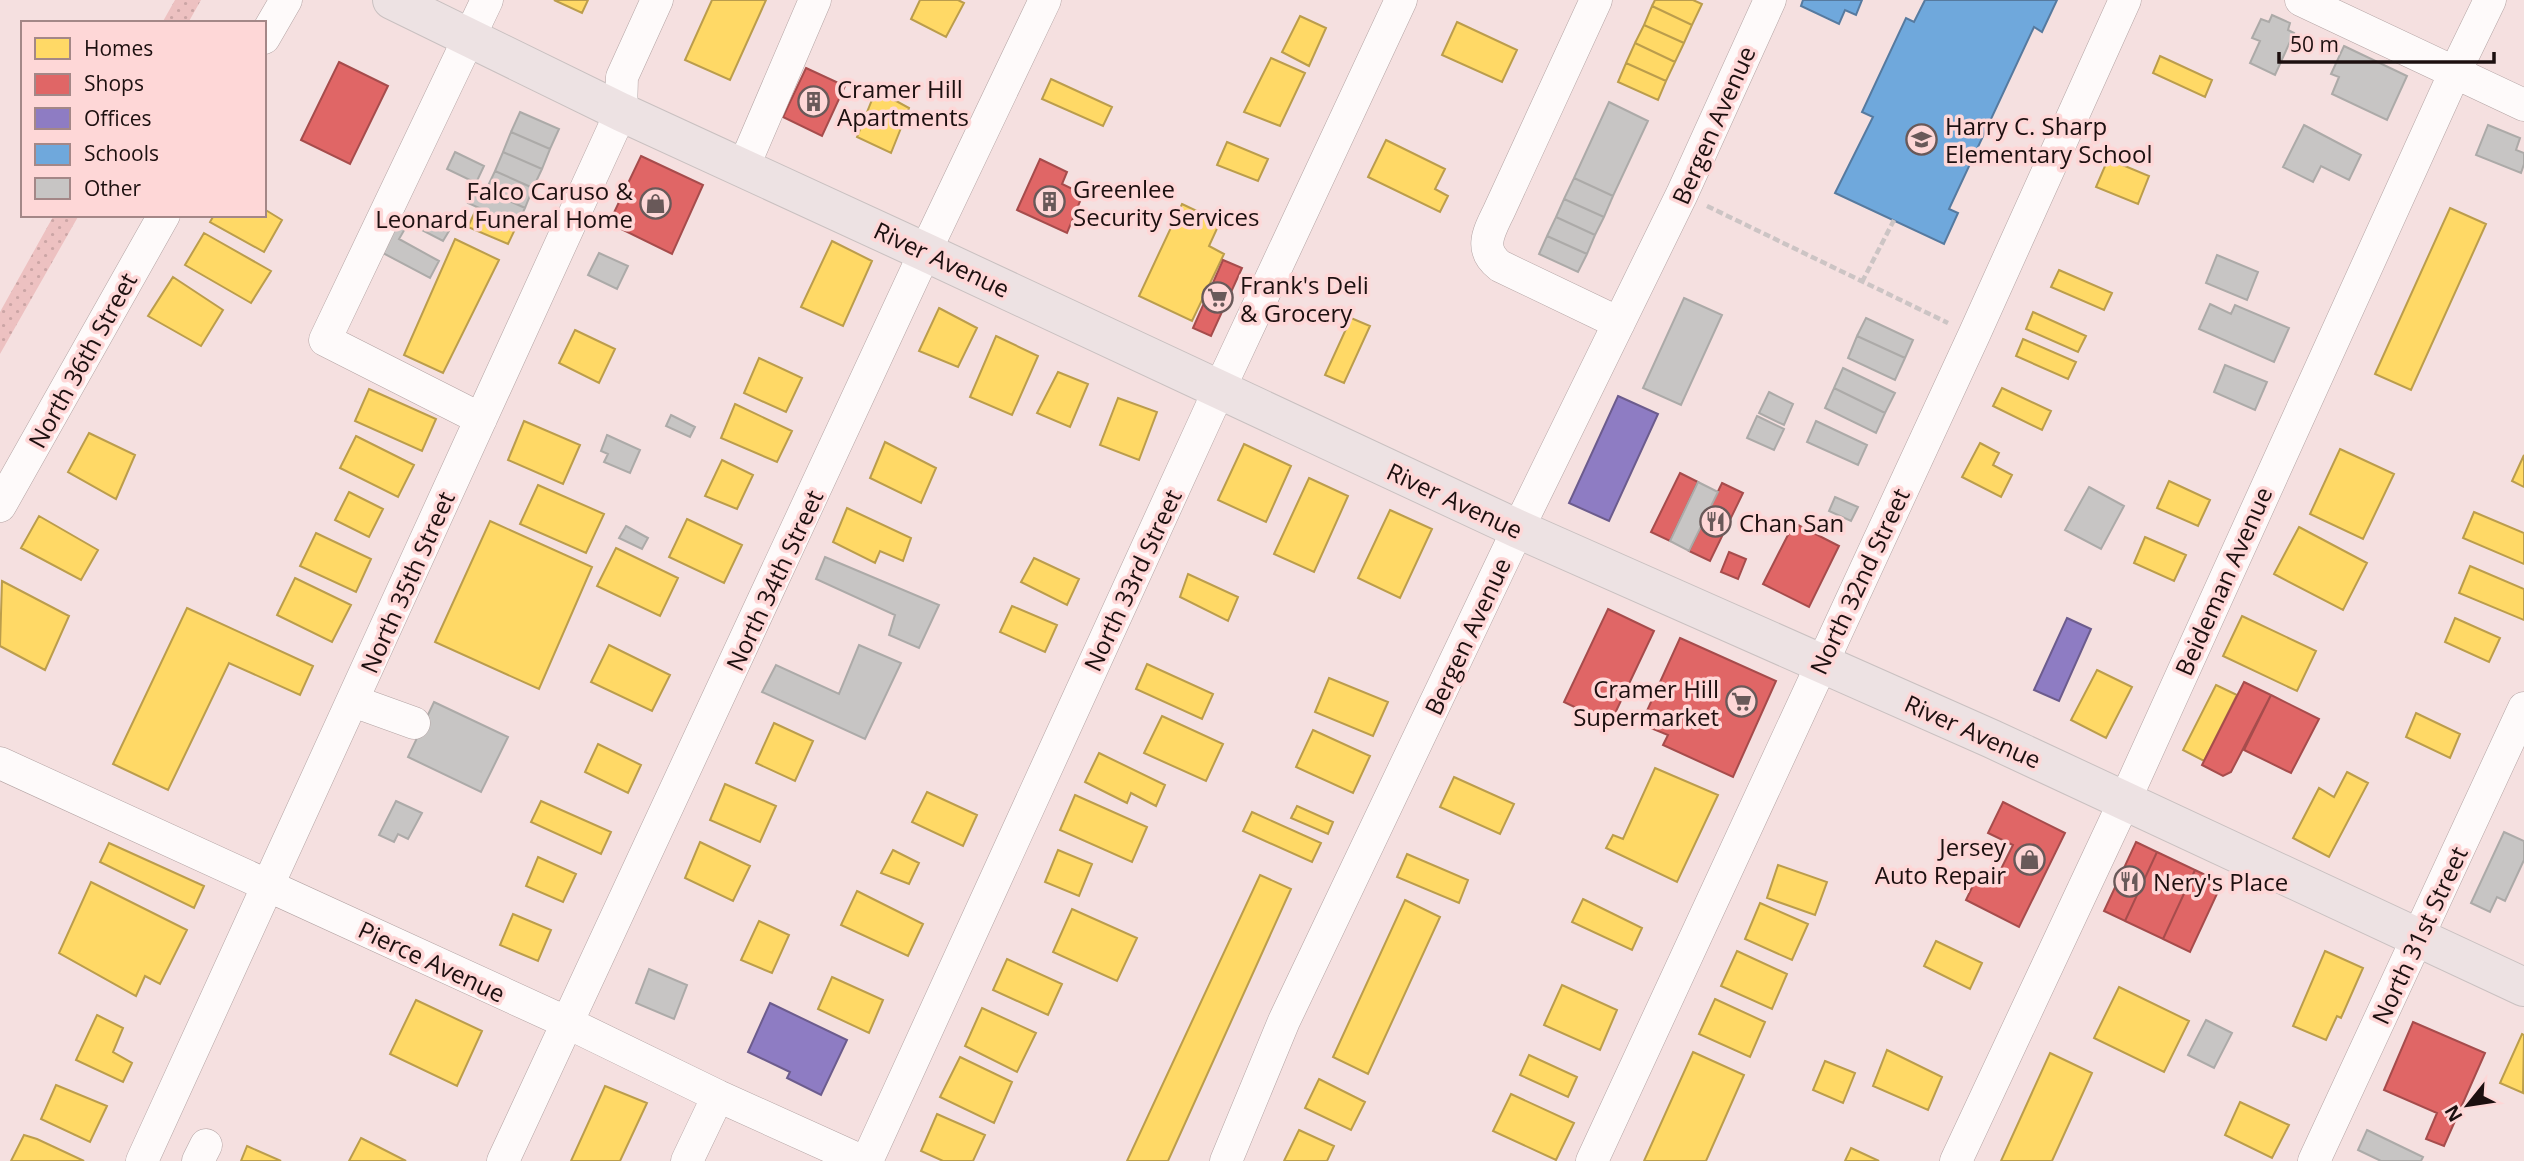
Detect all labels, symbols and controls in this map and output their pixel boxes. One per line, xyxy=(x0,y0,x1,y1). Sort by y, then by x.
legend xyxy=(21,21,266,217)
scale bar xyxy=(2279,21,2494,65)
text: 50 m xyxy=(2290,30,2339,58)
text: Homes xyxy=(84,34,153,62)
street label: Bergen Avenue xyxy=(1663,41,1763,209)
text: Shops xyxy=(84,69,144,97)
place label: Cramer Hill Apartments xyxy=(837,72,969,133)
building icon: Cramer Hill Apartments xyxy=(797,85,831,119)
text: Offices xyxy=(84,104,152,132)
place label: Harry C. Sharp Elementary School xyxy=(1945,109,2153,170)
school or university icon: Harry C. Sharp Elementary School xyxy=(1905,122,1939,156)
text: Schools xyxy=(84,139,159,167)
place label: Greenlee Security Services xyxy=(1073,172,1259,233)
text: Other xyxy=(84,174,141,202)
place label: Falco Caruso & Leonard Funeral Home xyxy=(375,174,634,235)
building icon: Greenlee Security Services xyxy=(1033,185,1067,219)
shop icon: Falco Caruso & Leonard Funeral Home xyxy=(639,187,673,221)
street label: River Avenue xyxy=(869,213,1015,305)
street label: North 36th Street xyxy=(20,266,144,454)
place label: Frank's Deli & Grocery xyxy=(1240,268,1369,329)
supermarket icon: Frank's Deli & Grocery xyxy=(1200,281,1234,315)
street label: River Avenue xyxy=(1382,454,1528,546)
street label: Beideman Avenue xyxy=(2167,481,2279,681)
street label: North 32nd Street xyxy=(1801,483,1917,679)
street label: North 34th Street xyxy=(718,484,830,676)
street label: North 33rd Street xyxy=(1075,484,1189,676)
street label: North 35th Street xyxy=(352,486,462,678)
restaurant icon: Chan San xyxy=(1699,505,1733,539)
place label: Chan San xyxy=(1739,506,1844,539)
street label: Bergen Avenue xyxy=(1416,552,1518,720)
place label: Cramer Hill Supermarket xyxy=(1573,672,1719,733)
supermarket icon: Cramer Hill Supermarket xyxy=(1725,685,1759,719)
street label: River Avenue xyxy=(1900,686,2046,776)
place label: Jersey Auto Repair xyxy=(1875,830,2007,891)
street label: North 31st Street xyxy=(2363,841,2475,1029)
shop icon: Jersey Auto Repair xyxy=(2012,843,2046,877)
restaurant icon: Nery's Place xyxy=(2113,864,2147,898)
place label: Nery's Place xyxy=(2153,865,2288,898)
street label: Pierce Avenue xyxy=(353,913,511,1009)
north arrow xyxy=(2433,1070,2503,1140)
text: N xyxy=(2438,1100,2468,1127)

